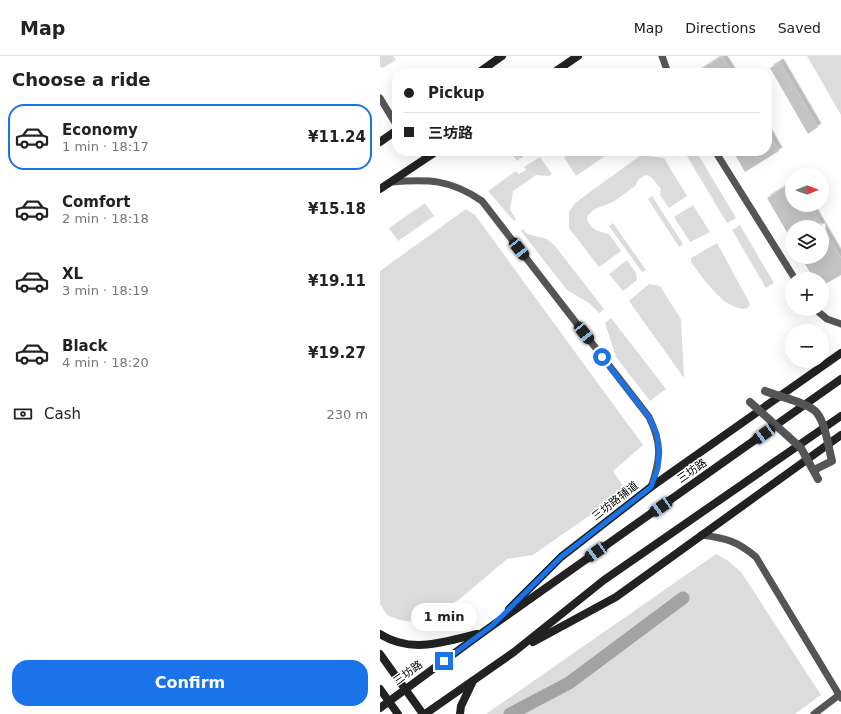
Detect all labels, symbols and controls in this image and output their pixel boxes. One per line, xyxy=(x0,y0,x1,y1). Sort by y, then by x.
text: Map xyxy=(20,17,65,39)
text: Map xyxy=(634,20,663,36)
text: Directions xyxy=(685,20,756,36)
text: Saved xyxy=(778,20,821,36)
text: Choose a ride xyxy=(12,69,151,90)
text: Pickup xyxy=(428,84,484,102)
icon: car xyxy=(14,119,50,155)
text: Economy xyxy=(62,121,138,139)
text: 三坊路 xyxy=(428,124,473,142)
text: ¥11.24 xyxy=(308,128,366,146)
text: 1 min · 18:17 xyxy=(62,139,149,154)
north arrow xyxy=(785,168,829,212)
map controls xyxy=(785,168,829,368)
icon: car xyxy=(14,191,50,227)
text: Comfort xyxy=(62,193,130,211)
text: ¥15.18 xyxy=(308,200,366,218)
text: 2 min · 18:18 xyxy=(62,211,149,226)
button: layers xyxy=(785,220,829,264)
car xyxy=(507,236,531,262)
icon: car xyxy=(14,263,50,299)
text: XL xyxy=(62,265,83,283)
text: ¥19.11 xyxy=(308,272,366,290)
button: + xyxy=(785,272,829,316)
text: 3 min · 18:19 xyxy=(62,283,149,298)
car xyxy=(572,320,596,346)
button: − xyxy=(785,324,829,368)
icon: car xyxy=(14,335,50,371)
text: Black xyxy=(62,337,108,355)
text: ¥19.27 xyxy=(308,344,366,362)
route start xyxy=(593,348,611,366)
text: 4 min · 18:20 xyxy=(62,355,149,370)
icon: cash xyxy=(12,403,34,425)
text: Cash xyxy=(44,405,81,423)
text: 230 m xyxy=(326,407,368,422)
car xyxy=(751,422,777,446)
street label: 三坊路 xyxy=(675,456,709,486)
street label: 三坊路辅道 xyxy=(589,479,641,523)
car xyxy=(648,495,674,519)
car xyxy=(583,540,609,564)
callout: 1 min xyxy=(411,603,477,631)
text: 1 min xyxy=(424,609,464,624)
route end xyxy=(435,652,453,670)
street label: 三坊路 xyxy=(391,658,425,688)
button: Confirm xyxy=(12,660,368,706)

